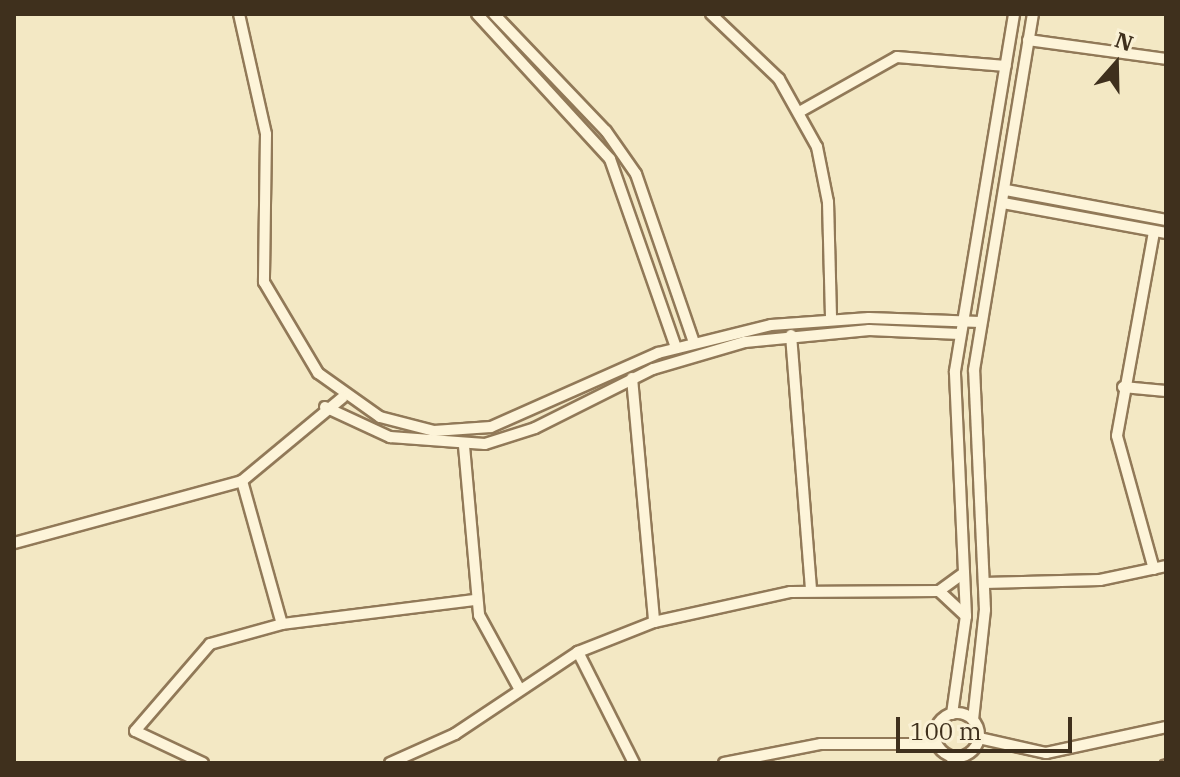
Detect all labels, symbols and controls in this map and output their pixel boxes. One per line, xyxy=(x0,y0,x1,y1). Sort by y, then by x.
north arrow xyxy=(1076,24,1156,104)
text: N xyxy=(1111,24,1138,58)
scale bar xyxy=(900,701,1076,751)
text: 100 m xyxy=(910,715,982,747)

